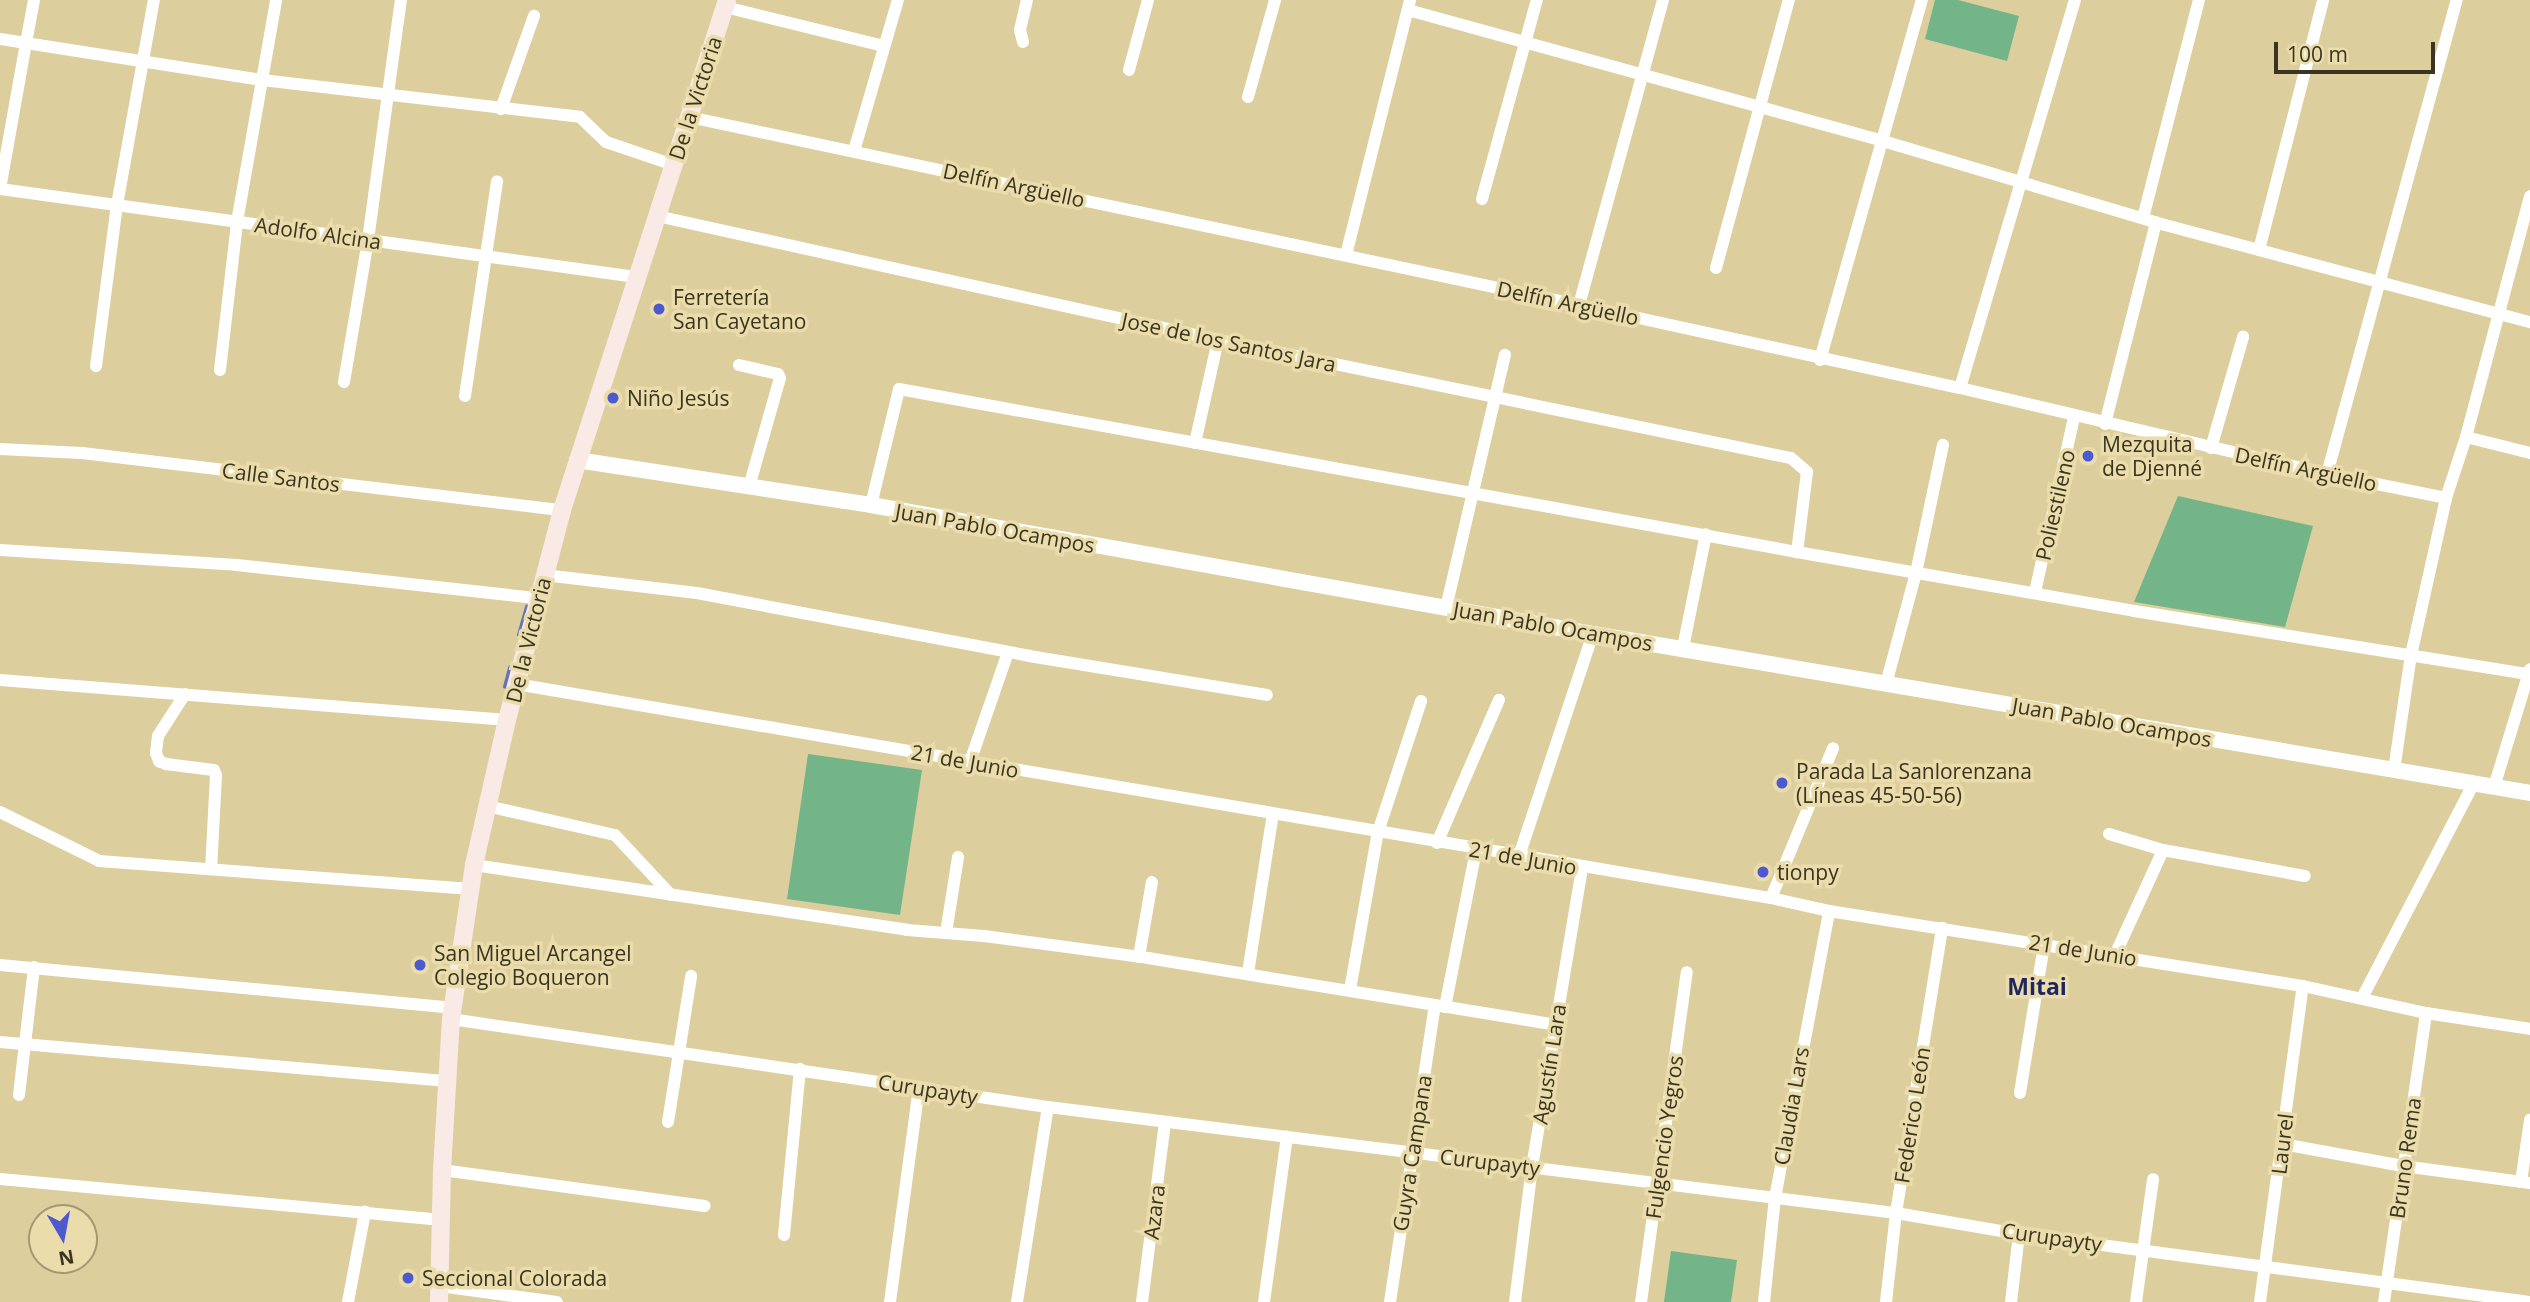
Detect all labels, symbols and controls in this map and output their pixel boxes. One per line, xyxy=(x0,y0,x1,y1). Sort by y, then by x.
scale bar xyxy=(2278,28,2439,72)
street label: De la Victoria xyxy=(663,33,727,163)
text: 100 m xyxy=(2287,40,2348,68)
street label: Delfín Argüello xyxy=(941,158,1087,212)
street label: Adolfo Alcina xyxy=(253,212,383,254)
street label: Delfín Argüello xyxy=(1495,276,1641,330)
place label: Ferretería San Cayetano xyxy=(673,284,806,334)
marker: Ferretería San Cayetano xyxy=(651,301,667,317)
street label: Jose de los Santos Jara xyxy=(1120,307,1338,377)
place label: Niño Jesús xyxy=(627,385,729,411)
marker: Niño Jesús xyxy=(605,390,621,406)
place label: Mezquita de Djenné xyxy=(2102,431,2202,481)
street label: Delfín Argüello xyxy=(2233,442,2379,496)
street label: Poliestileno xyxy=(2030,447,2080,563)
marker: Mezquita de Djenné xyxy=(2080,448,2096,464)
street label: Calle Santos xyxy=(220,457,342,497)
street label: Juan Pablo Ocampos xyxy=(893,498,1097,558)
street label: De la Victoria xyxy=(500,575,556,705)
street label: Juan Pablo Ocampos xyxy=(1451,596,1655,656)
street label: Juan Pablo Ocampos xyxy=(2010,692,2214,752)
street label: 21 de Junio xyxy=(909,739,1021,783)
place label: Parada La Sanlorenzana (Líneas 45-50-56) xyxy=(1796,758,2032,808)
marker: Parada La Sanlorenzana (Líneas 45-50-56) xyxy=(1774,775,1790,791)
street label: 21 de Junio xyxy=(1467,836,1579,880)
place label: tionpy xyxy=(1777,859,1839,885)
marker: tionpy xyxy=(1755,864,1771,880)
street label: 21 de Junio xyxy=(2027,929,2139,971)
place label: San Miguel Arcangel Colegio Boqueron xyxy=(434,940,632,990)
marker: San Miguel Arcangel Colegio Boqueron xyxy=(412,957,428,973)
district label: Mitai xyxy=(2007,972,2067,1000)
street label: Agustín Lara xyxy=(1527,1002,1571,1126)
street label: Claudia Lars xyxy=(1768,1045,1814,1167)
street label: Federico León xyxy=(1889,1045,1935,1185)
street label: Fulgencio Yegros xyxy=(1640,1054,1688,1220)
street label: Curupayty xyxy=(876,1069,980,1109)
street label: Guyra Campana xyxy=(1387,1073,1437,1233)
street label: Bruno Rema xyxy=(2384,1096,2426,1220)
street label: Laurel xyxy=(2266,1112,2298,1176)
street label: Curupayty xyxy=(1439,1143,1541,1181)
street label: Azara xyxy=(1138,1183,1170,1241)
north arrow xyxy=(28,1204,98,1274)
street label: Curupayty xyxy=(2000,1218,2104,1256)
text: N xyxy=(56,1244,76,1272)
place label: Seccional Colorada xyxy=(422,1265,607,1291)
marker: Seccional Colorada xyxy=(400,1270,416,1286)

